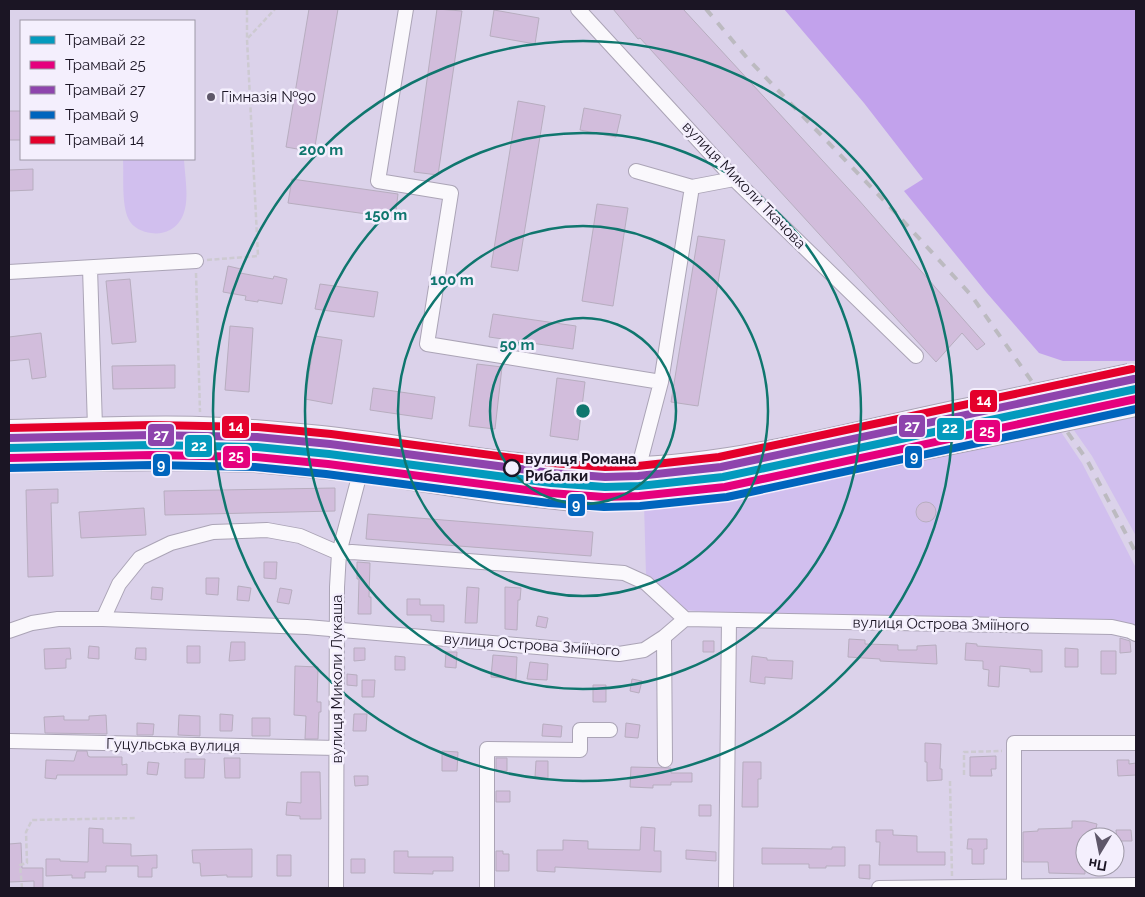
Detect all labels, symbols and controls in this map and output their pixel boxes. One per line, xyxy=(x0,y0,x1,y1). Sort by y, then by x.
legend xyxy=(20,20,195,160)
text: Трамвай 22 xyxy=(65,31,146,49)
text: Трамвай 25 xyxy=(65,56,146,74)
text: Трамвай 27 xyxy=(65,81,146,99)
place label: Гімназія №90 xyxy=(221,88,316,106)
marker: Гімназія №90 xyxy=(205,91,217,103)
text: Трамвай 9 xyxy=(65,106,139,124)
street label: вулиця Миколи Ткачова xyxy=(679,118,809,252)
text: Трамвай 14 xyxy=(65,131,144,149)
text: 200 m xyxy=(299,141,343,159)
text: 150 m xyxy=(365,206,407,224)
text: 100 m xyxy=(430,271,474,289)
text: 50 m xyxy=(499,336,535,354)
line badge: 14 xyxy=(969,389,998,413)
text: 14 xyxy=(977,392,991,408)
centre of rings xyxy=(574,402,592,420)
line badge: 27 xyxy=(898,414,926,438)
line badge: 14 xyxy=(221,415,250,439)
line badge: 22 xyxy=(936,417,965,441)
text: 14 xyxy=(229,418,243,434)
text: 27 xyxy=(904,418,920,434)
line badge: 25 xyxy=(973,419,1001,443)
text: 22 xyxy=(942,420,958,436)
line badge: 27 xyxy=(147,423,175,447)
text: 25 xyxy=(979,423,995,439)
text: 27 xyxy=(153,427,169,443)
line badge: 22 xyxy=(184,434,213,458)
text: 22 xyxy=(191,438,207,454)
line badge: 25 xyxy=(222,445,251,469)
line badge: 9 xyxy=(904,445,923,469)
text: 25 xyxy=(228,448,244,464)
text: 9 xyxy=(910,449,918,465)
place label: вулиця Романа Рибалки xyxy=(525,450,637,485)
line badge: 9 xyxy=(152,453,171,477)
text: 9 xyxy=(157,457,165,473)
marker: вулиця Романа Рибалки xyxy=(503,459,521,477)
line badge: 9 xyxy=(567,493,586,517)
text: 9 xyxy=(572,497,580,513)
street label: вулиця Миколи Лукаша xyxy=(328,595,346,763)
street label: вулиця Острова Зміїного xyxy=(853,613,1030,635)
street label: вулиця Острова Зміїного xyxy=(443,630,621,660)
street label: Гуцульська вулиця xyxy=(106,735,240,755)
north arrow xyxy=(1075,827,1125,877)
text: Пн xyxy=(1087,855,1108,874)

